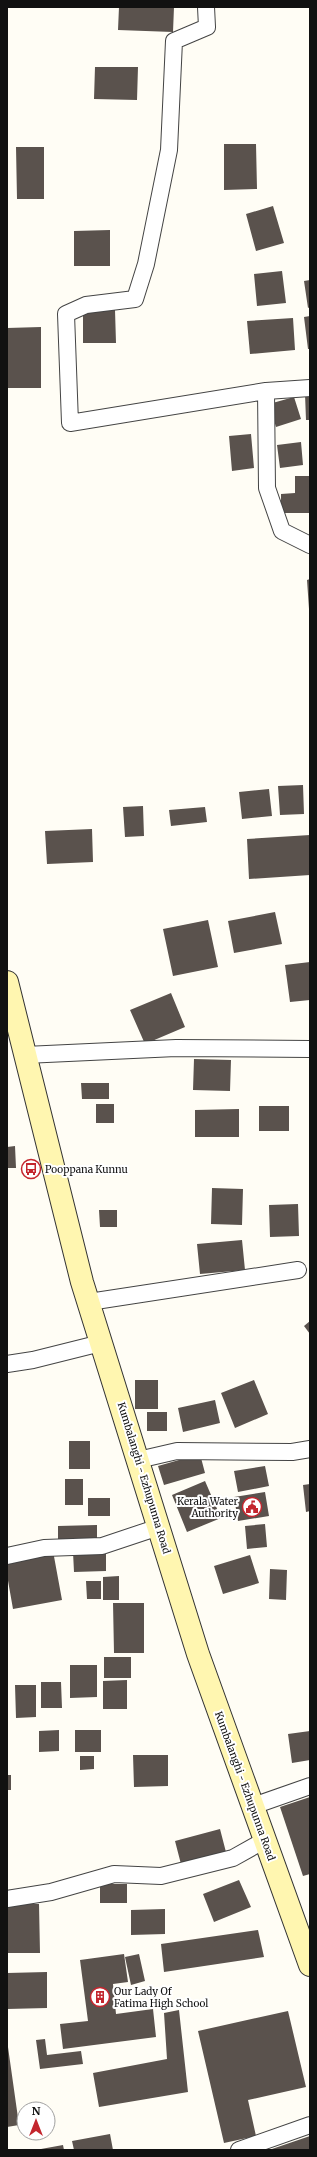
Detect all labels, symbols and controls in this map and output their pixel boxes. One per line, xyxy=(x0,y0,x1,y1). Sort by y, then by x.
bus stop icon: Pooppana Kunnu xyxy=(20,1158,42,1180)
place label: Pooppana Kunnu xyxy=(45,1163,128,1176)
street label: Kumbalanghi - Ezhupunna Road xyxy=(115,1401,173,1555)
place label: Kerala Water Authority xyxy=(177,1495,238,1520)
public building icon: Kerala Water Authority xyxy=(241,1496,263,1518)
street label: Kumbalanghi - Ezhupunna Road xyxy=(212,1710,278,1862)
place label: Our Lady Of Fatima High School xyxy=(114,1985,208,2010)
building icon: Our Lady Of Fatima High School xyxy=(89,1986,111,2008)
north arrow xyxy=(16,2101,56,2141)
text: N xyxy=(32,2104,41,2118)

